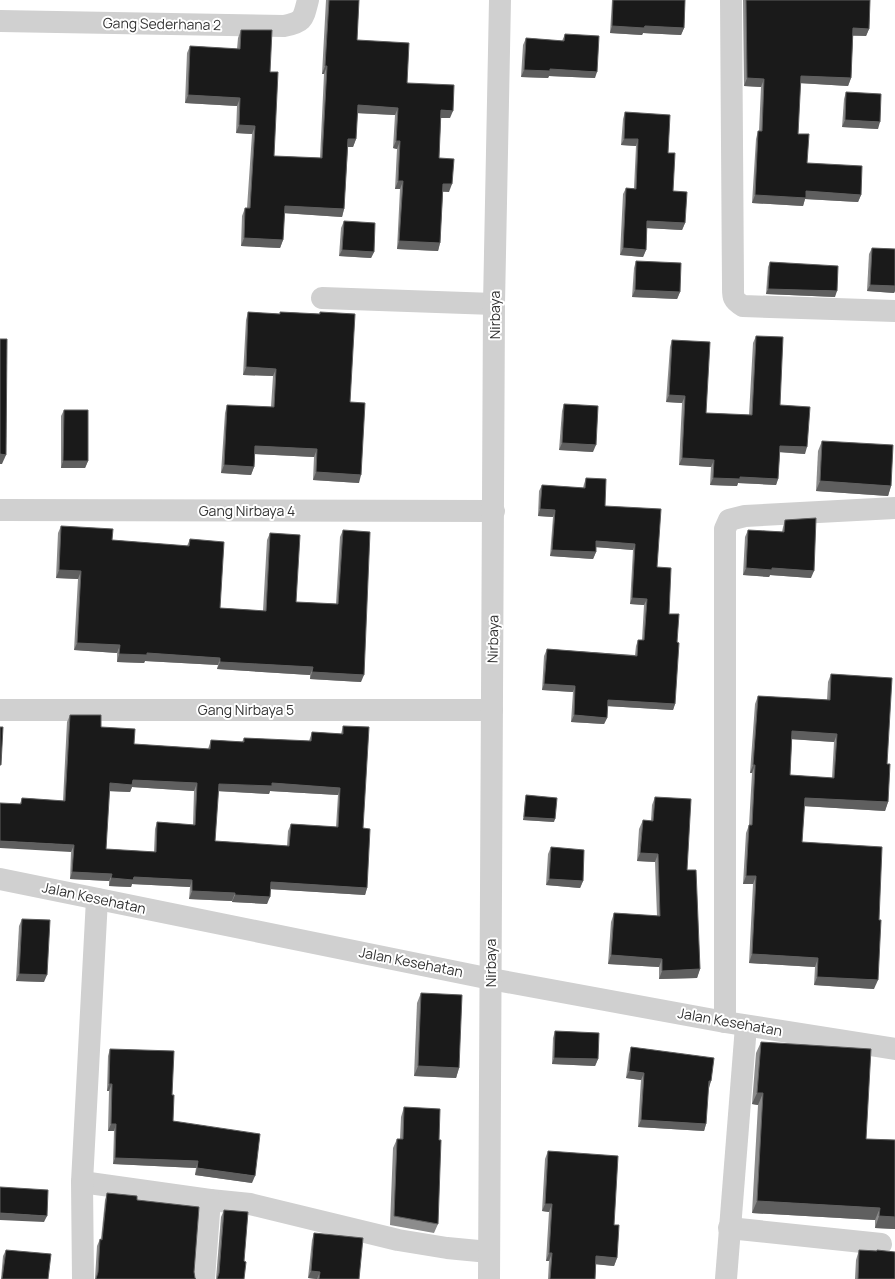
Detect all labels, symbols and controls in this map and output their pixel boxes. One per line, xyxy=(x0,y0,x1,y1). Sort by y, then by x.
street label: Gang Sederhana 2 xyxy=(103,13,221,34)
street label: Nirbaya xyxy=(485,291,504,339)
street label: Gang Nirbaya 4 xyxy=(199,501,295,520)
street label: Nirbaya xyxy=(483,615,502,663)
street label: Gang Nirbaya 5 xyxy=(198,700,294,719)
street label: Jalan Kesehatan xyxy=(40,877,148,918)
street label: Nirbaya xyxy=(481,939,500,987)
street label: Jalan Kesehatan xyxy=(357,942,465,981)
street label: Jalan Kesehatan xyxy=(676,1003,784,1040)

